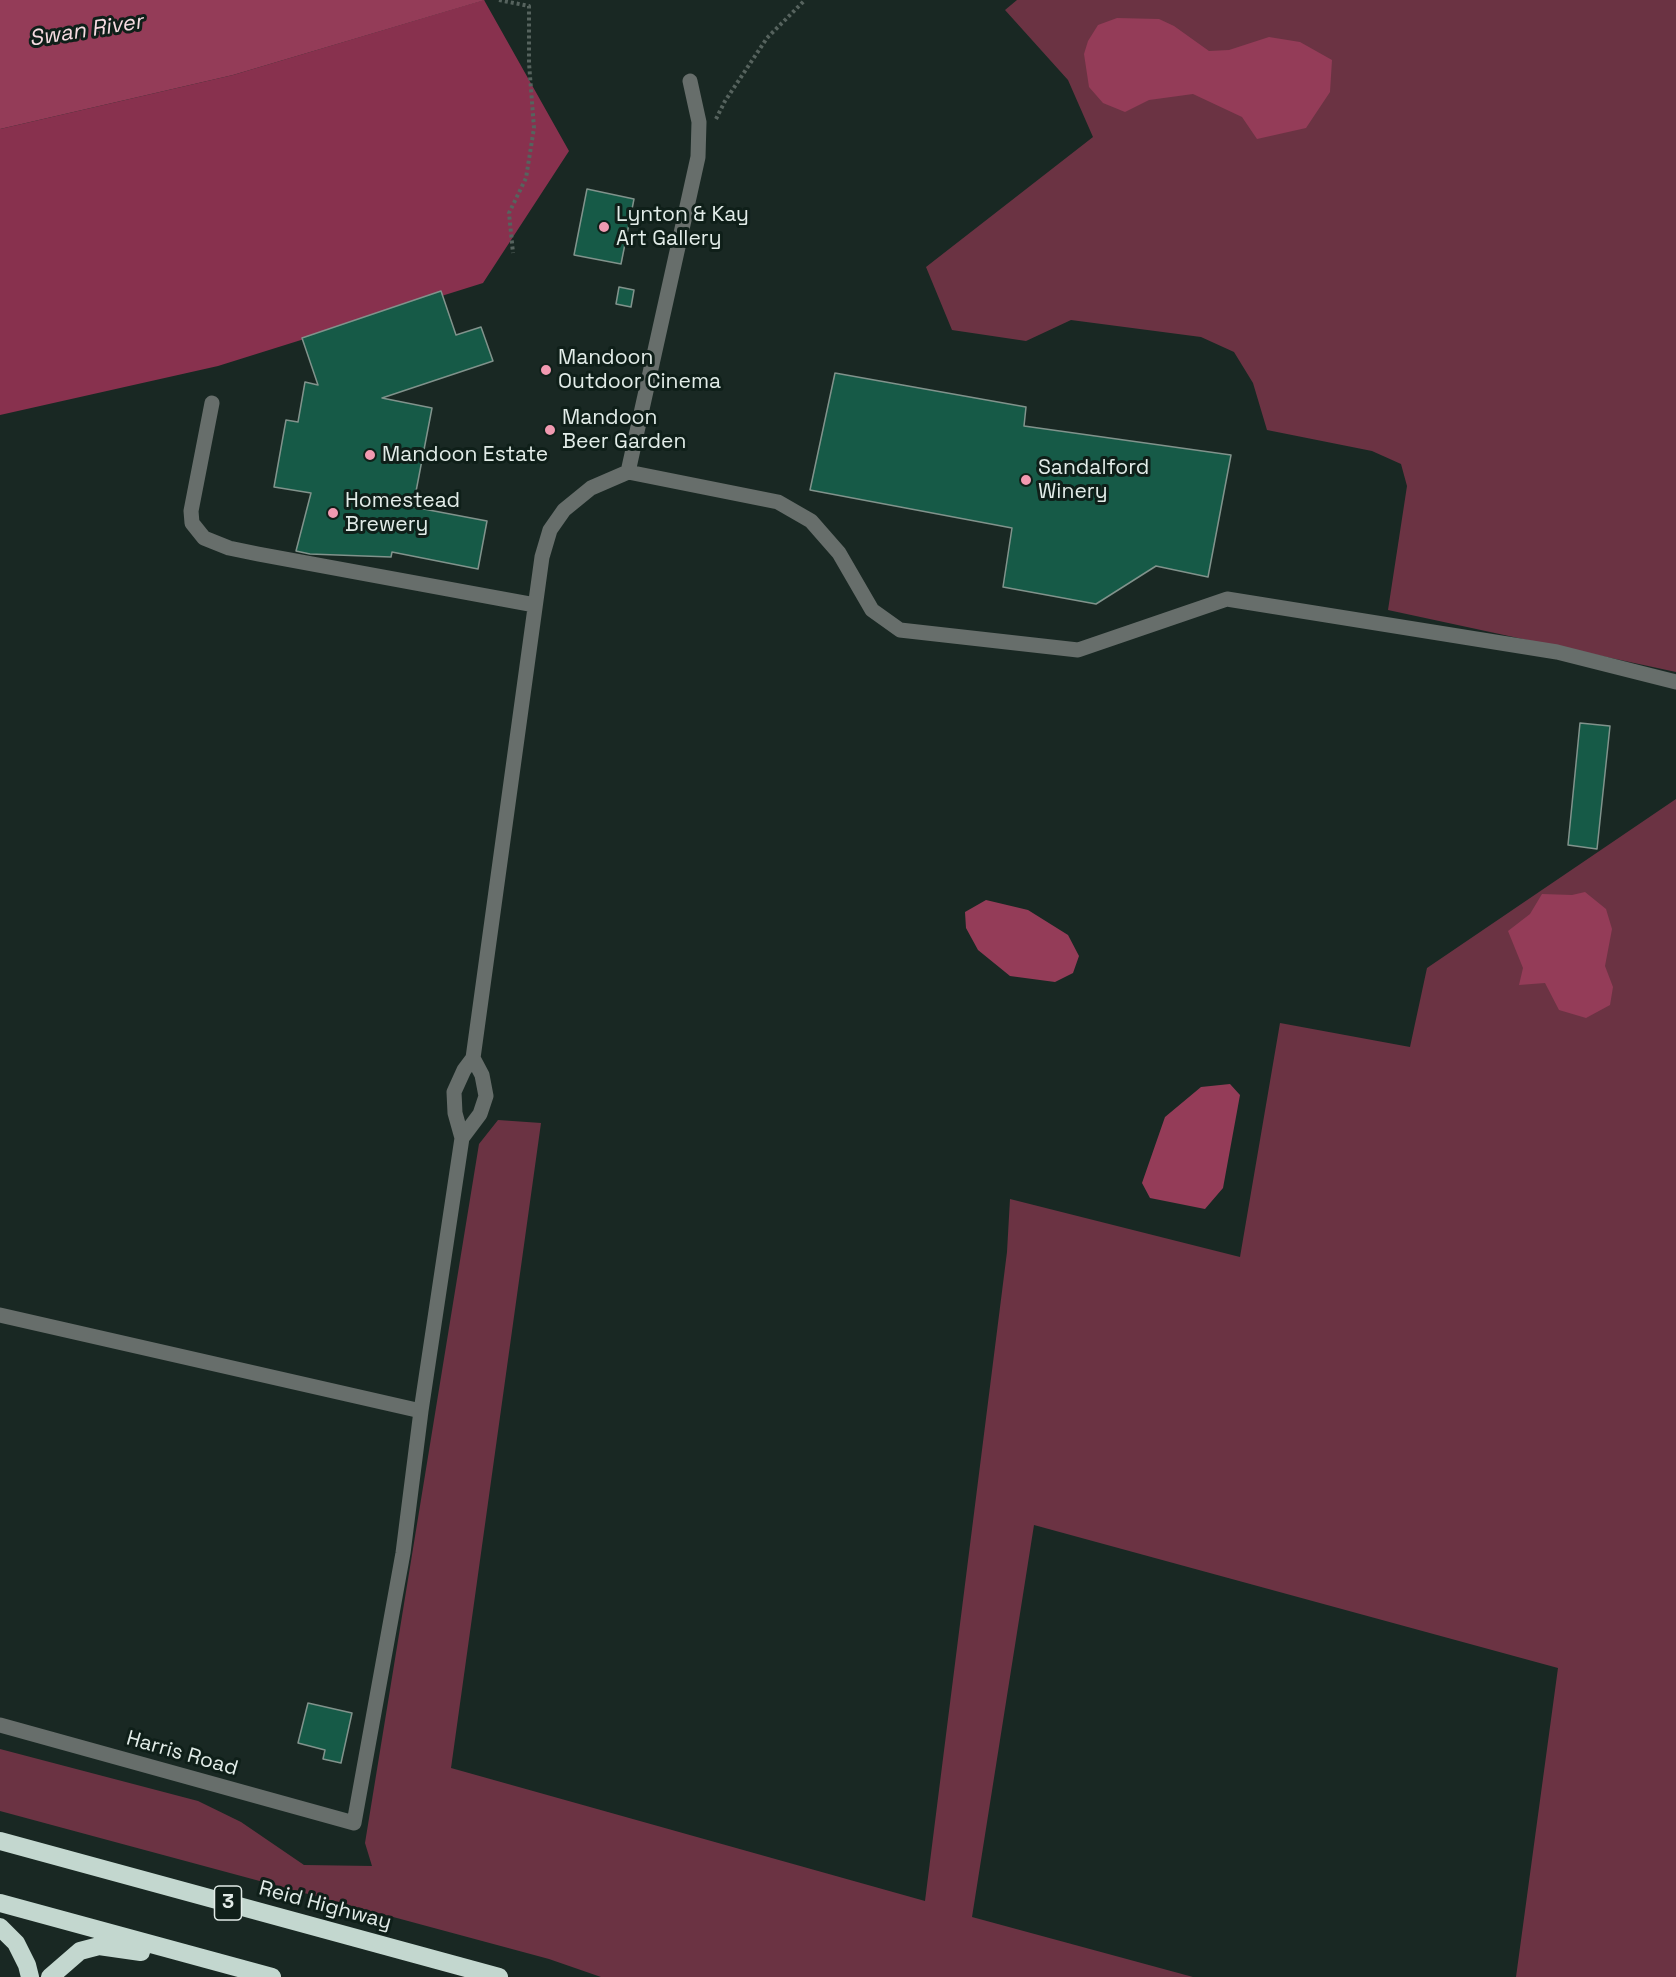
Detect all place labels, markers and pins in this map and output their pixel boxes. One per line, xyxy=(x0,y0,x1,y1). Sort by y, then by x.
place label: Lynton & Kay Art Gallery xyxy=(616,202,749,252)
marker: Lynton & Kay Art Gallery xyxy=(597,220,611,234)
place label: Mandoon Outdoor Cinema xyxy=(558,345,721,395)
marker: Mandoon Outdoor Cinema xyxy=(539,363,553,377)
place label: Mandoon Beer Garden xyxy=(562,405,686,455)
marker: Mandoon Beer Garden xyxy=(543,423,557,437)
place label: Mandoon Estate xyxy=(382,442,548,468)
marker: Mandoon Estate xyxy=(363,448,377,462)
place label: Sandalford Winery xyxy=(1038,455,1149,505)
marker: Sandalford Winery xyxy=(1019,473,1033,487)
place label: Homestead Brewery xyxy=(345,488,460,538)
marker: Homestead Brewery xyxy=(326,506,340,520)

